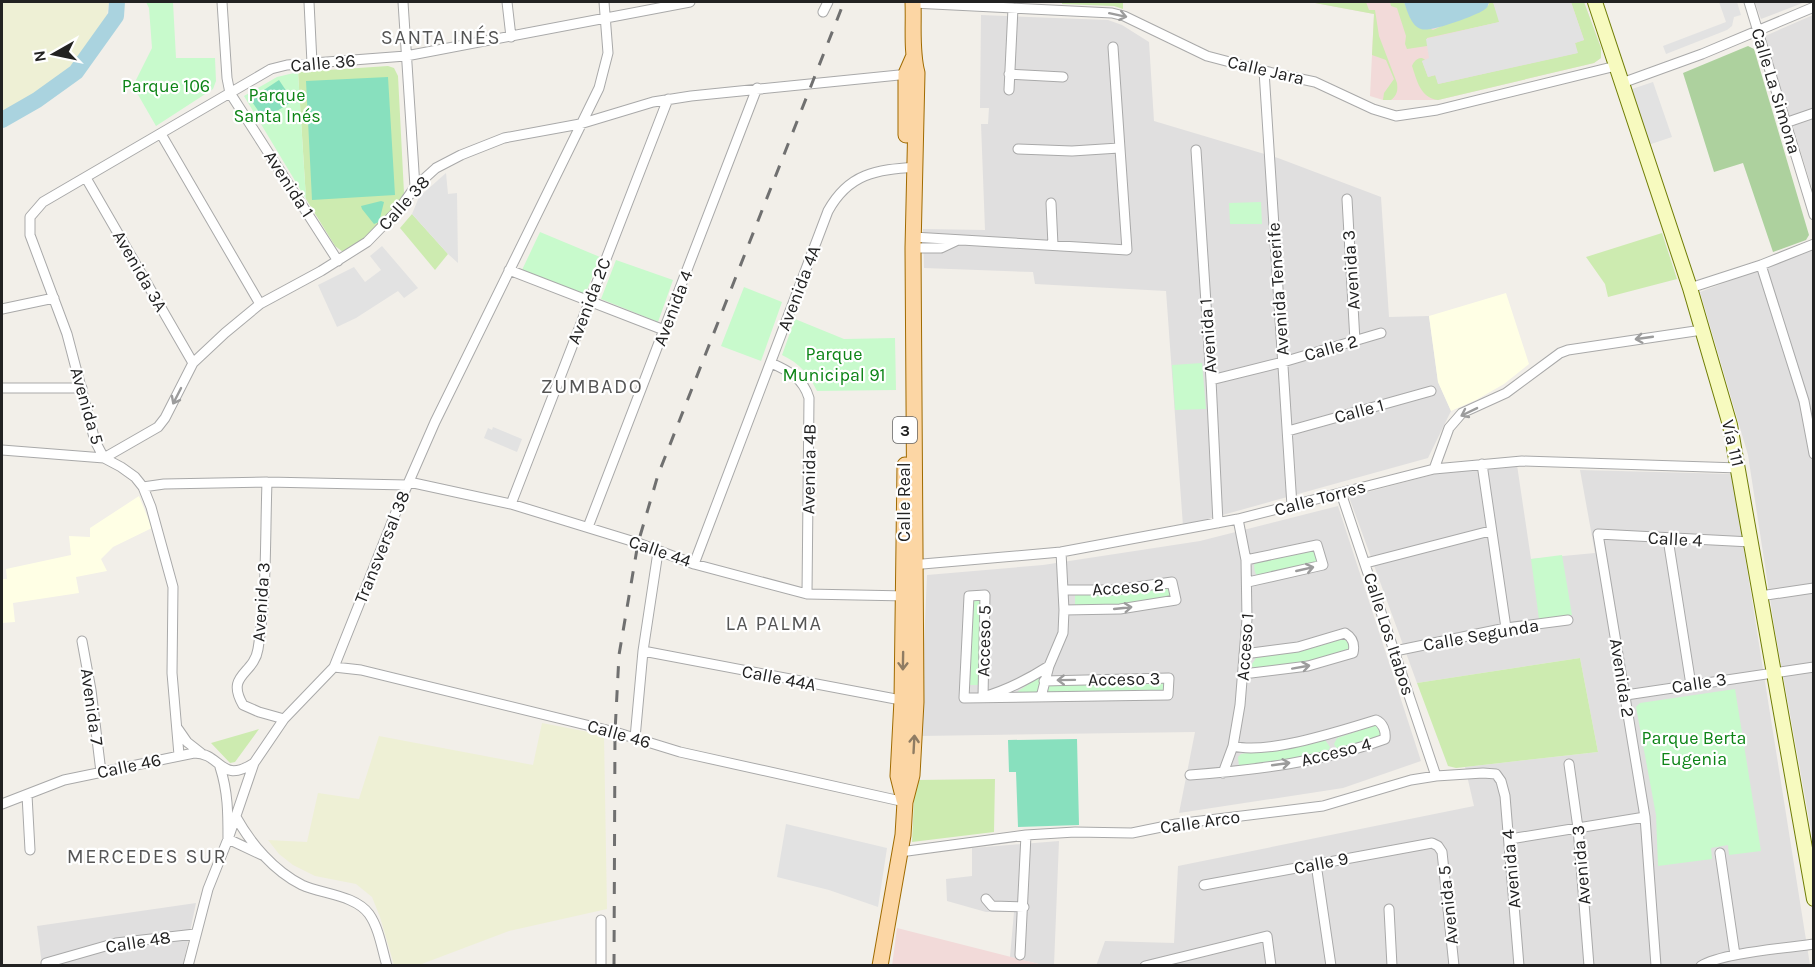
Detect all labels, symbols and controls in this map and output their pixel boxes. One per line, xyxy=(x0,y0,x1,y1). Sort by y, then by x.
one-way arrow xyxy=(1107,10,1127,21)
north arrow xyxy=(24,24,84,84)
district label: SANTA INÉS xyxy=(381,25,501,49)
street label: Calle La Simona xyxy=(1746,25,1806,157)
text: N xyxy=(29,49,50,63)
street label: Calle 36 xyxy=(289,49,357,77)
street label: Calle Jara xyxy=(1225,50,1307,90)
park label: Parque 106 xyxy=(122,75,210,97)
park label: Parque Santa Inés xyxy=(233,84,321,127)
street label: Avenida 1 xyxy=(259,146,319,222)
street label: Calle 38 xyxy=(374,171,434,235)
street label: Avenida Tenerife xyxy=(1262,222,1294,356)
street label: Avenida 3A xyxy=(108,226,172,316)
street label: Avenida 3 xyxy=(1337,229,1365,311)
street label: Avenida 4A xyxy=(773,242,825,334)
street label: Avenida 2C xyxy=(562,255,616,347)
street label: Avenida 4 xyxy=(649,267,697,349)
street label: Avenida 1 xyxy=(1194,298,1222,374)
street label: Calle 2 xyxy=(1302,330,1360,366)
one-way arrow xyxy=(1635,333,1655,344)
park label: Parque Municipal 91 xyxy=(782,343,886,386)
street label: Avenida 5 xyxy=(65,365,109,447)
district label: ZUMBADO xyxy=(541,375,643,398)
one-way arrow xyxy=(171,386,182,404)
street label: Calle 1 xyxy=(1332,394,1386,428)
one-way arrow xyxy=(1460,407,1478,418)
road number: 3 xyxy=(893,417,917,443)
street label: Vía 111 xyxy=(1717,417,1749,469)
street label: Avenida 4B xyxy=(797,424,821,514)
street label: Calle Real xyxy=(893,462,915,542)
street label: Calle Torres xyxy=(1272,475,1368,521)
street label: Transversal 38 xyxy=(349,487,415,607)
street label: Calle 4 xyxy=(1647,527,1703,551)
street label: Calle 44 xyxy=(626,530,694,572)
street label: Avenida 3 xyxy=(247,561,275,643)
one-way arrow xyxy=(1295,563,1314,574)
street label: Calle Los Itabos xyxy=(1359,570,1419,698)
street label: Acceso 2 xyxy=(1091,574,1165,600)
one-way arrow xyxy=(1112,602,1132,613)
street label: Acceso 5 xyxy=(972,605,996,677)
district label: LA PALMA xyxy=(725,612,823,635)
street label: Acceso 1 xyxy=(1232,612,1258,682)
street label: Calle Segunda xyxy=(1421,614,1541,656)
street label: Avenida 2 xyxy=(1605,637,1639,719)
one-way arrow xyxy=(897,651,909,671)
street label: Calle 44A xyxy=(740,660,818,696)
one-way arrow xyxy=(1291,661,1310,672)
street label: Avenida 7 xyxy=(76,667,108,748)
street label: Acceso 3 xyxy=(1088,667,1160,691)
street label: Calle 3 xyxy=(1670,668,1728,698)
one-way arrow xyxy=(1057,674,1077,686)
street label: Calle 46 xyxy=(585,714,653,754)
park label: Parque Berta Eugenia xyxy=(1642,727,1746,770)
street label: Acceso 4 xyxy=(1299,733,1373,771)
one-way arrow xyxy=(908,735,919,755)
street label: Calle 46 xyxy=(95,748,163,784)
one-way arrow xyxy=(1271,759,1290,770)
street label: Calle Arco xyxy=(1159,806,1241,838)
street label: Avenida 3 xyxy=(1567,824,1595,906)
street label: Avenida 4 xyxy=(1497,829,1525,909)
district label: MERCEDES SUR xyxy=(67,845,227,868)
street label: Calle 9 xyxy=(1292,847,1350,879)
street label: Avenida 5 xyxy=(1433,864,1463,946)
street label: Calle 48 xyxy=(104,926,172,958)

